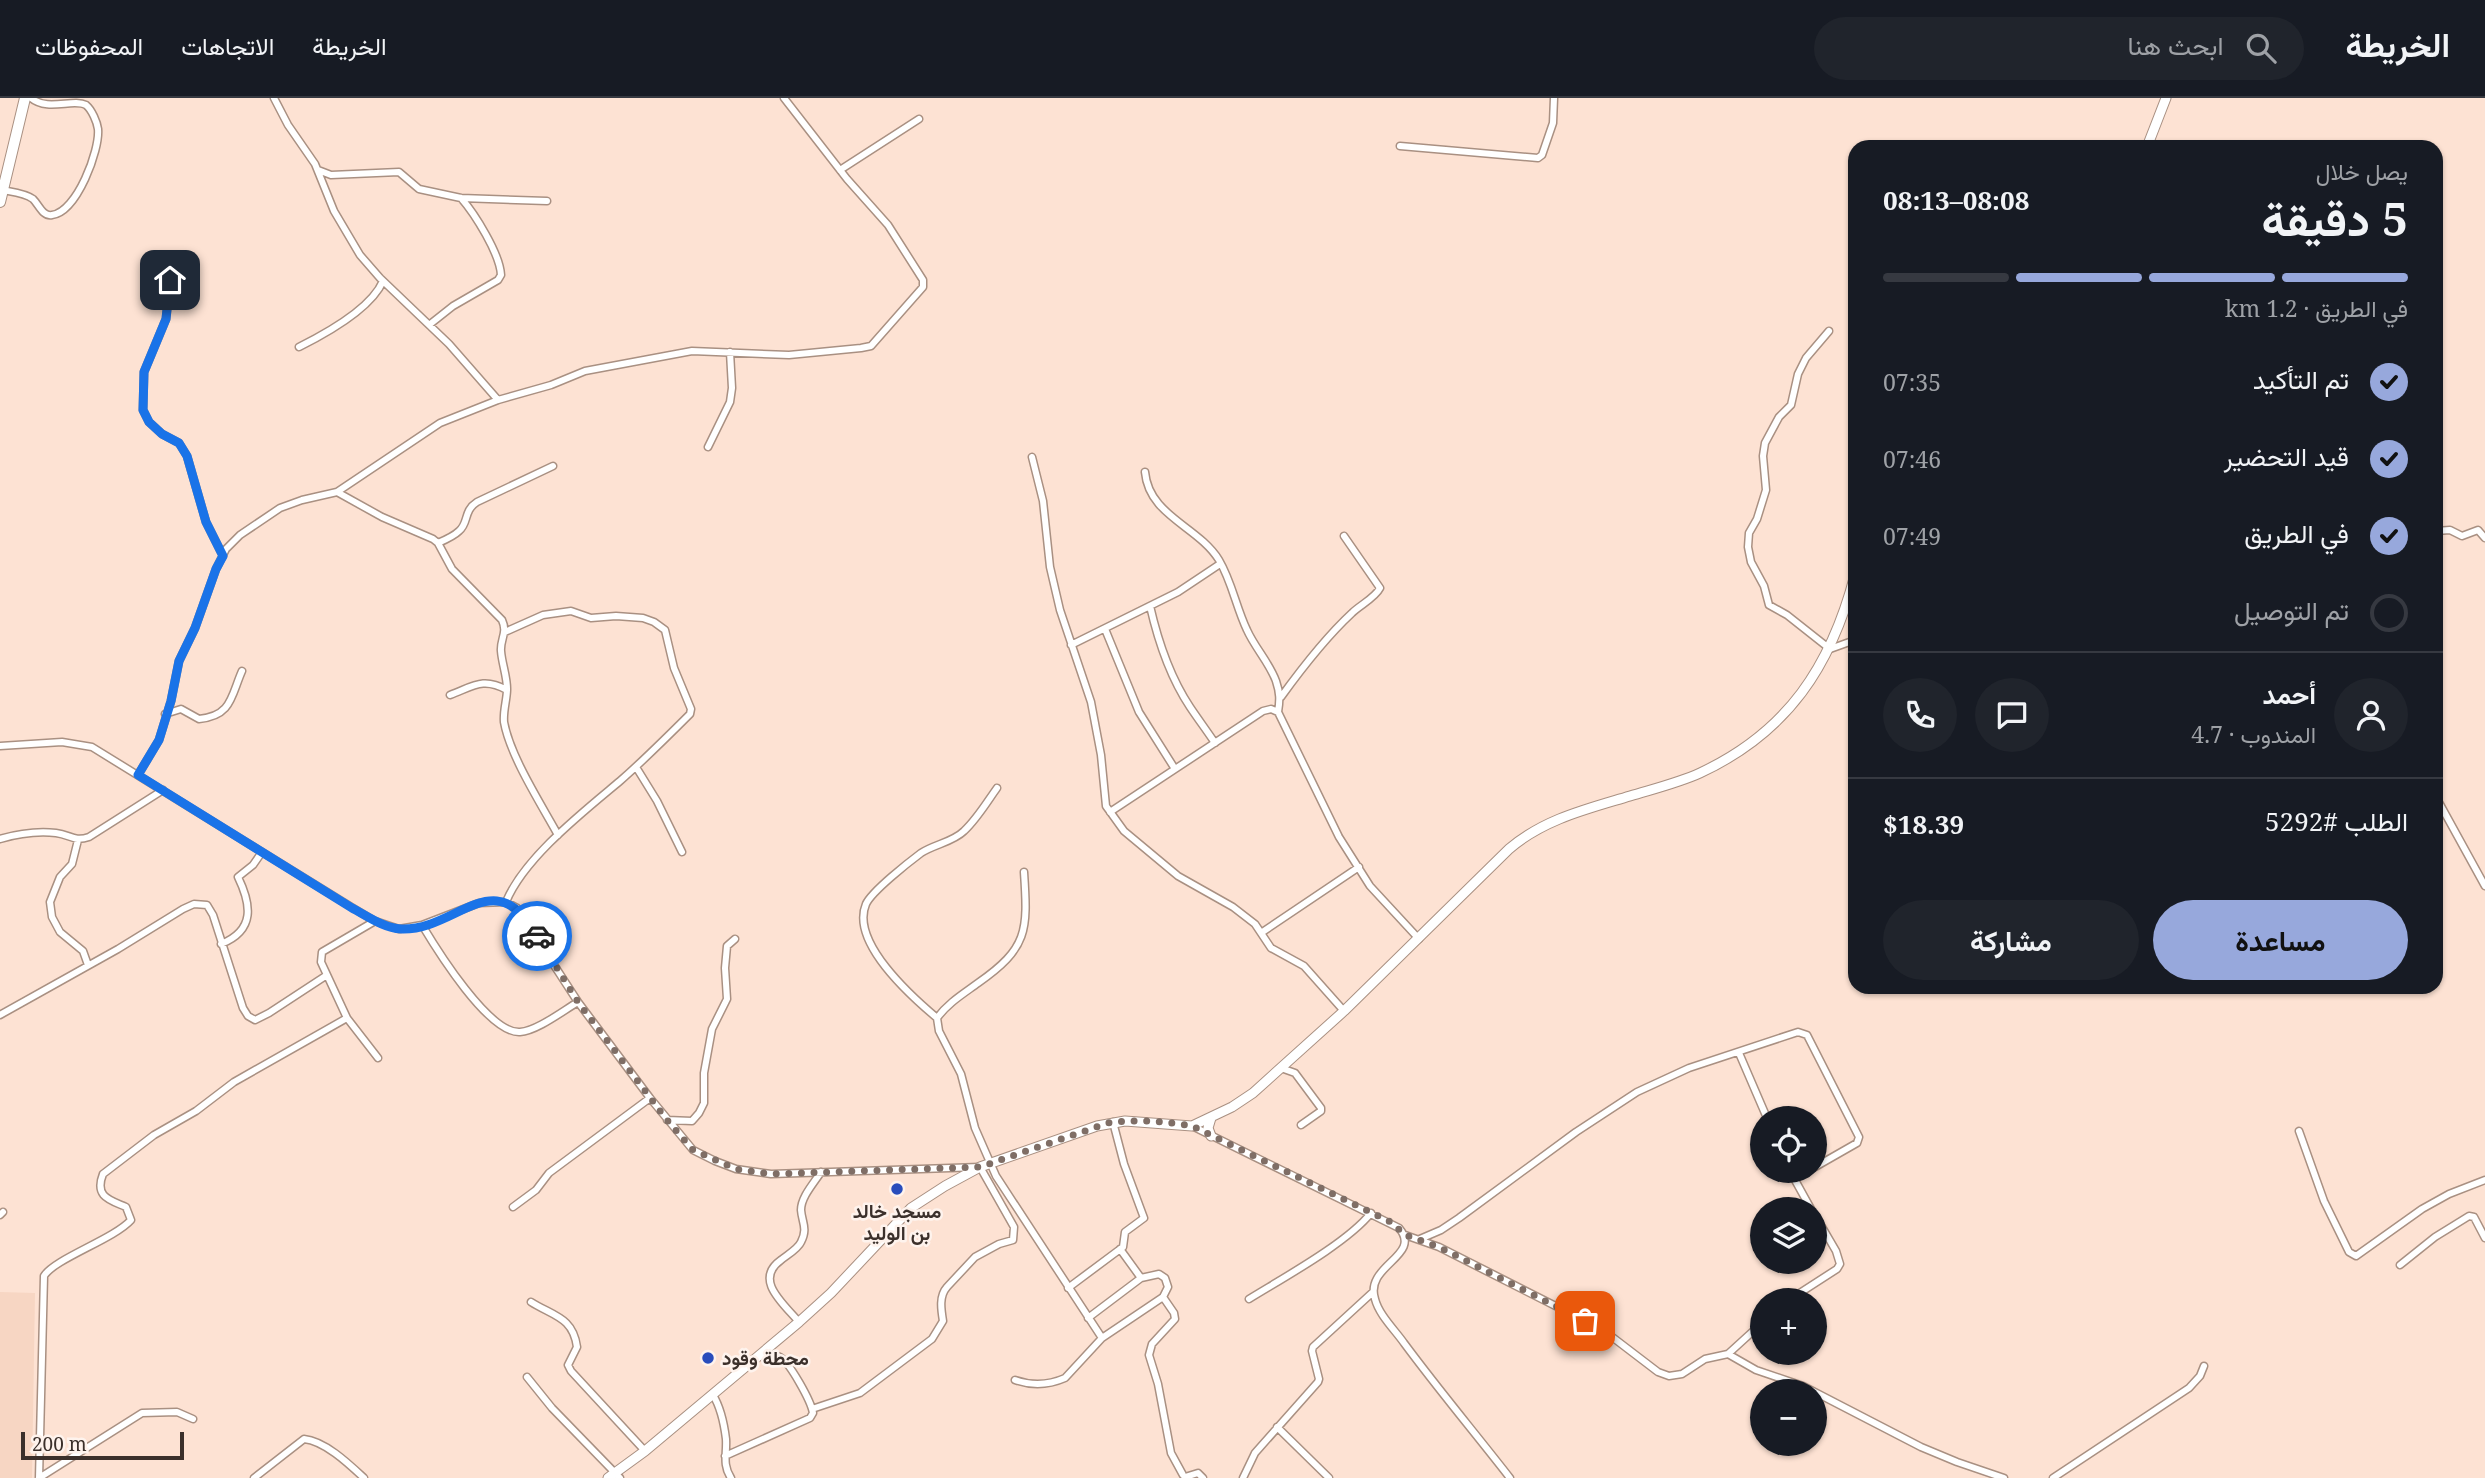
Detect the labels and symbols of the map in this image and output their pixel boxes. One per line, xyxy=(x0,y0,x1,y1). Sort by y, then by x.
pin xyxy=(140,250,200,310)
courier xyxy=(502,901,572,971)
marker: مسجد خالد بن الوليد xyxy=(889,1181,905,1197)
place label: مسجد خالد بن الوليد xyxy=(853,1198,941,1246)
pin xyxy=(1555,1291,1615,1351)
place label: محطة وقود xyxy=(722,1345,809,1371)
marker: محطة وقود xyxy=(700,1350,716,1366)
scale bar xyxy=(21,1429,184,1461)

